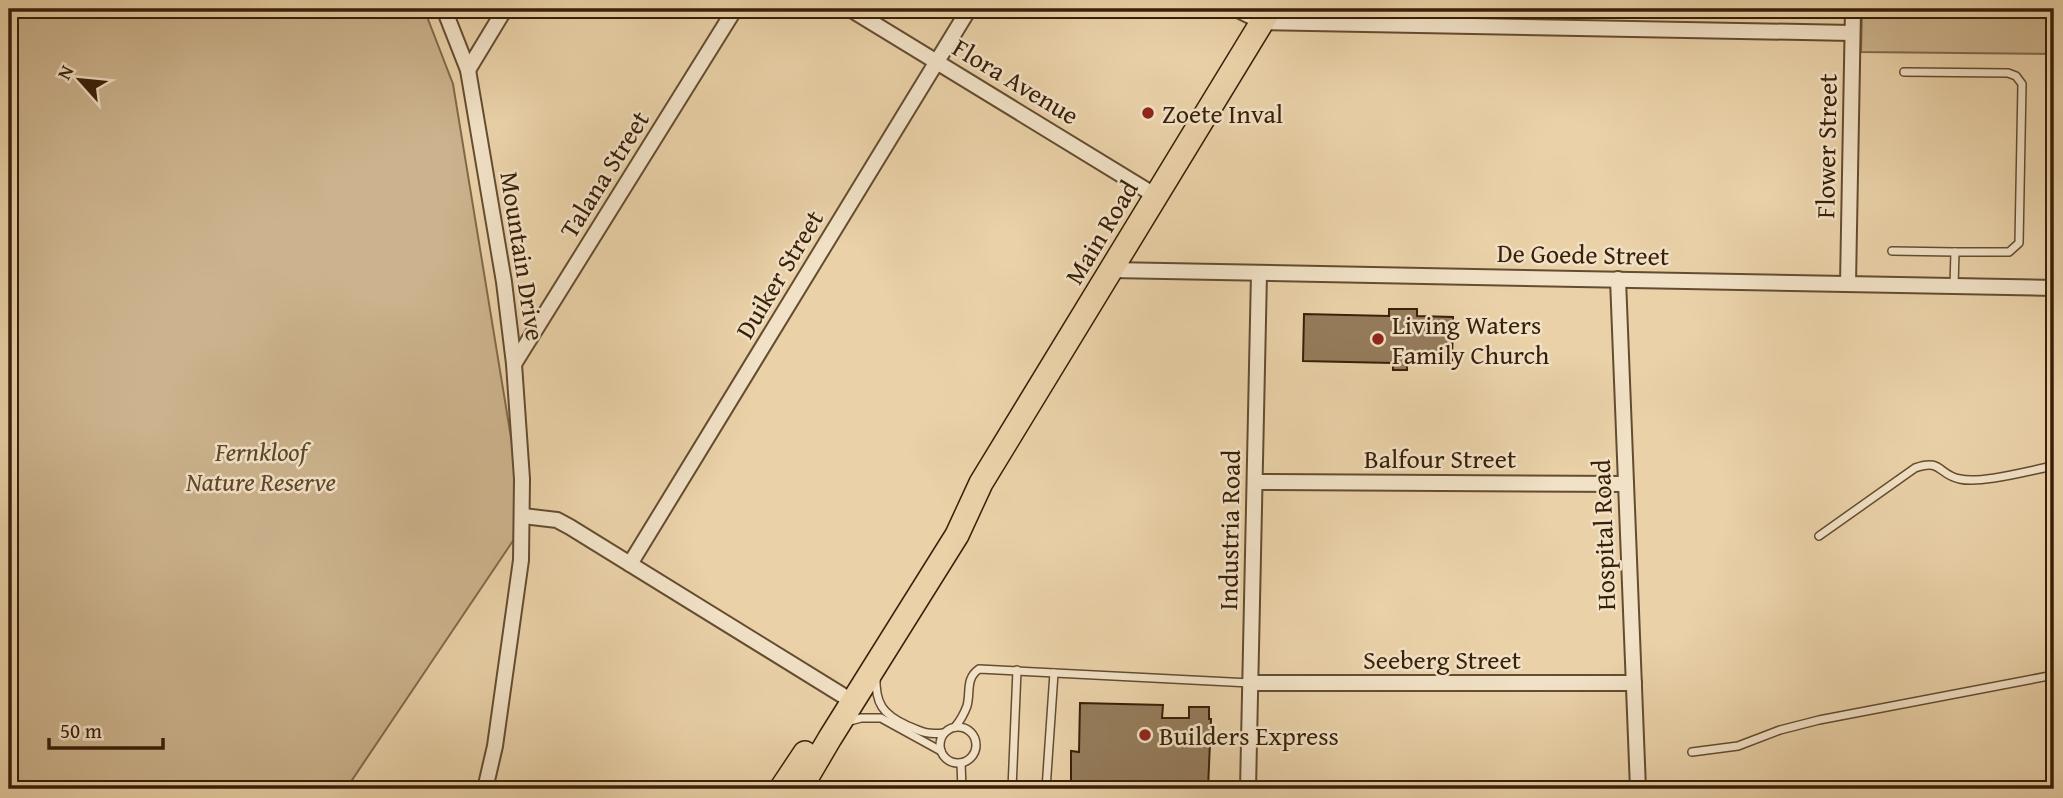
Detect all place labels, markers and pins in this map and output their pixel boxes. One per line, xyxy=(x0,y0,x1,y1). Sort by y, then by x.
place label: Zoete Inval xyxy=(1162,94,1283,133)
marker: Zoete Inval xyxy=(1140,105,1156,121)
place label: Living Waters Family Church xyxy=(1392,305,1550,374)
marker: Living Waters Family Church xyxy=(1370,331,1386,347)
place label: Builders Express xyxy=(1159,716,1339,755)
marker: Builders Express xyxy=(1137,727,1153,743)

